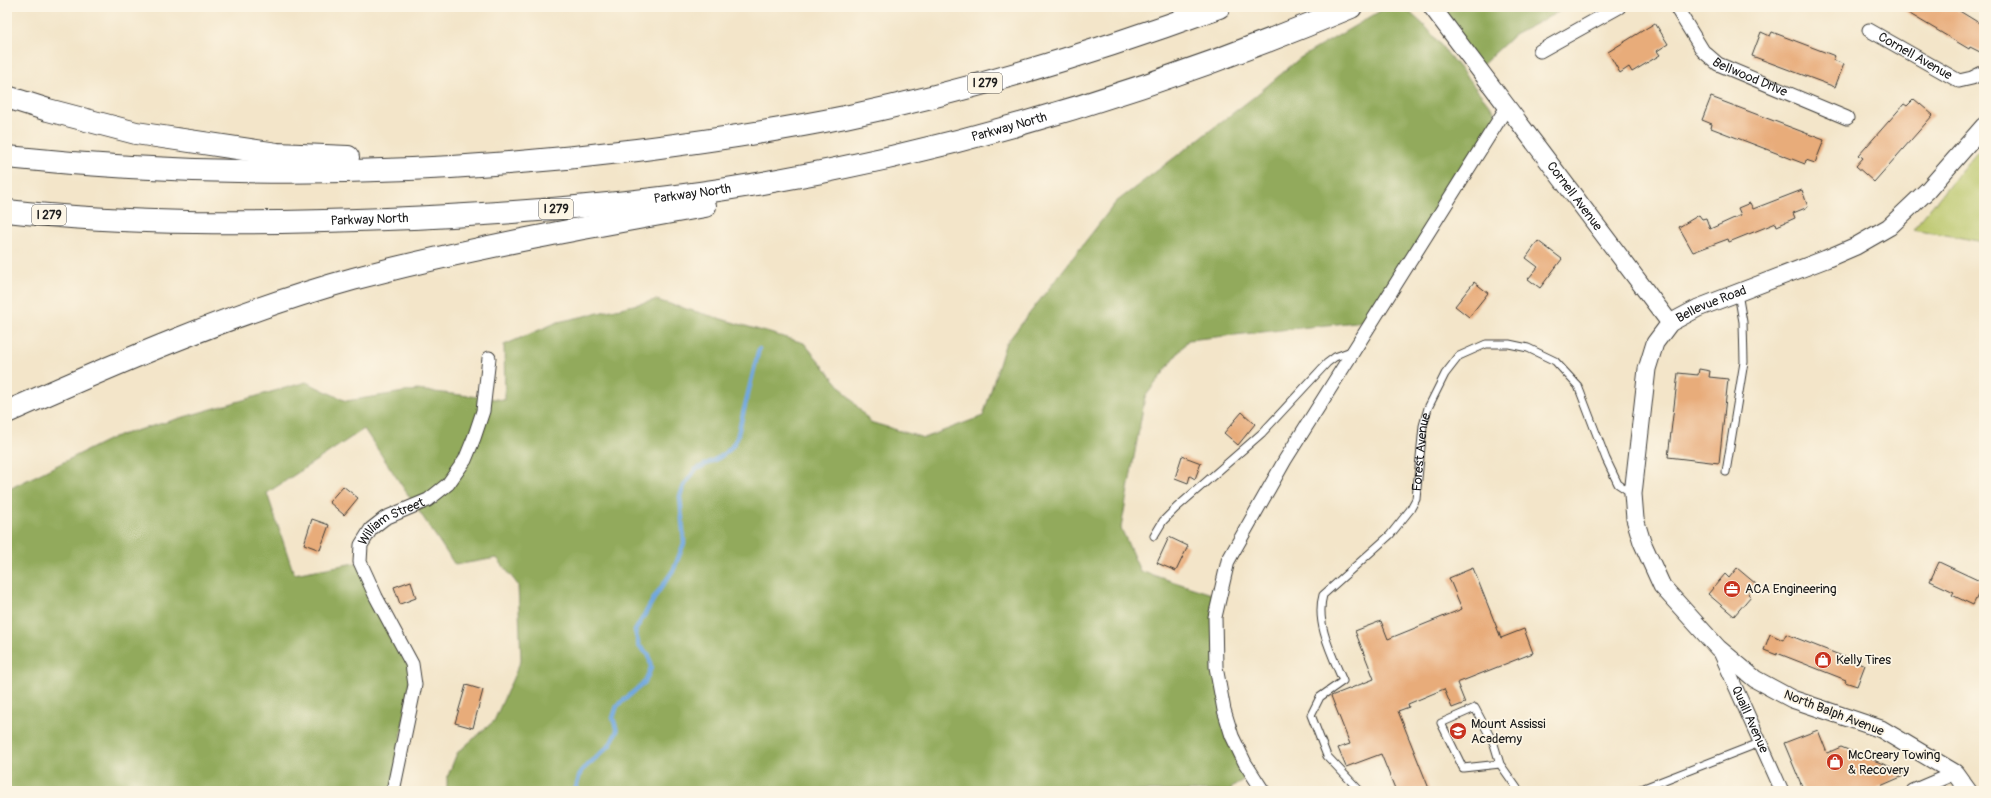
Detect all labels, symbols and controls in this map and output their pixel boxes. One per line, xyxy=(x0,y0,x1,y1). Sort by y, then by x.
street label: Cornell Avenue xyxy=(1875,29,1955,84)
street label: Bellwood Drive xyxy=(1709,54,1790,100)
road number: I 279 xyxy=(968,73,1002,93)
street label: Parkway North xyxy=(970,109,1049,145)
street label: Cornell Avenue xyxy=(1543,159,1606,235)
street label: Parkway North xyxy=(653,180,732,207)
road number: I 279 xyxy=(539,199,573,219)
road number: I 279 xyxy=(32,205,66,225)
street label: Parkway North xyxy=(331,210,409,229)
street label: Bellevue Road xyxy=(1673,282,1749,326)
street label: Forest Avenue xyxy=(1409,410,1434,492)
street label: William Street xyxy=(355,494,428,548)
office icon: ACA Engineering xyxy=(1722,579,1742,599)
place label: ACA Engineering xyxy=(1745,581,1837,597)
shop icon: Kelly Tires xyxy=(1813,650,1833,670)
place label: Kelly Tires xyxy=(1836,652,1891,668)
street label: Quaill Avenue xyxy=(1728,683,1772,756)
street label: North Balph Avenue xyxy=(1782,687,1887,740)
place label: Mount Assissi Academy xyxy=(1471,716,1545,747)
school or university icon: Mount Assissi Academy xyxy=(1448,721,1468,741)
place label: McCreary Towing & Recovery xyxy=(1848,747,1941,778)
shop icon: McCreary Towing & Recovery xyxy=(1825,752,1845,772)

